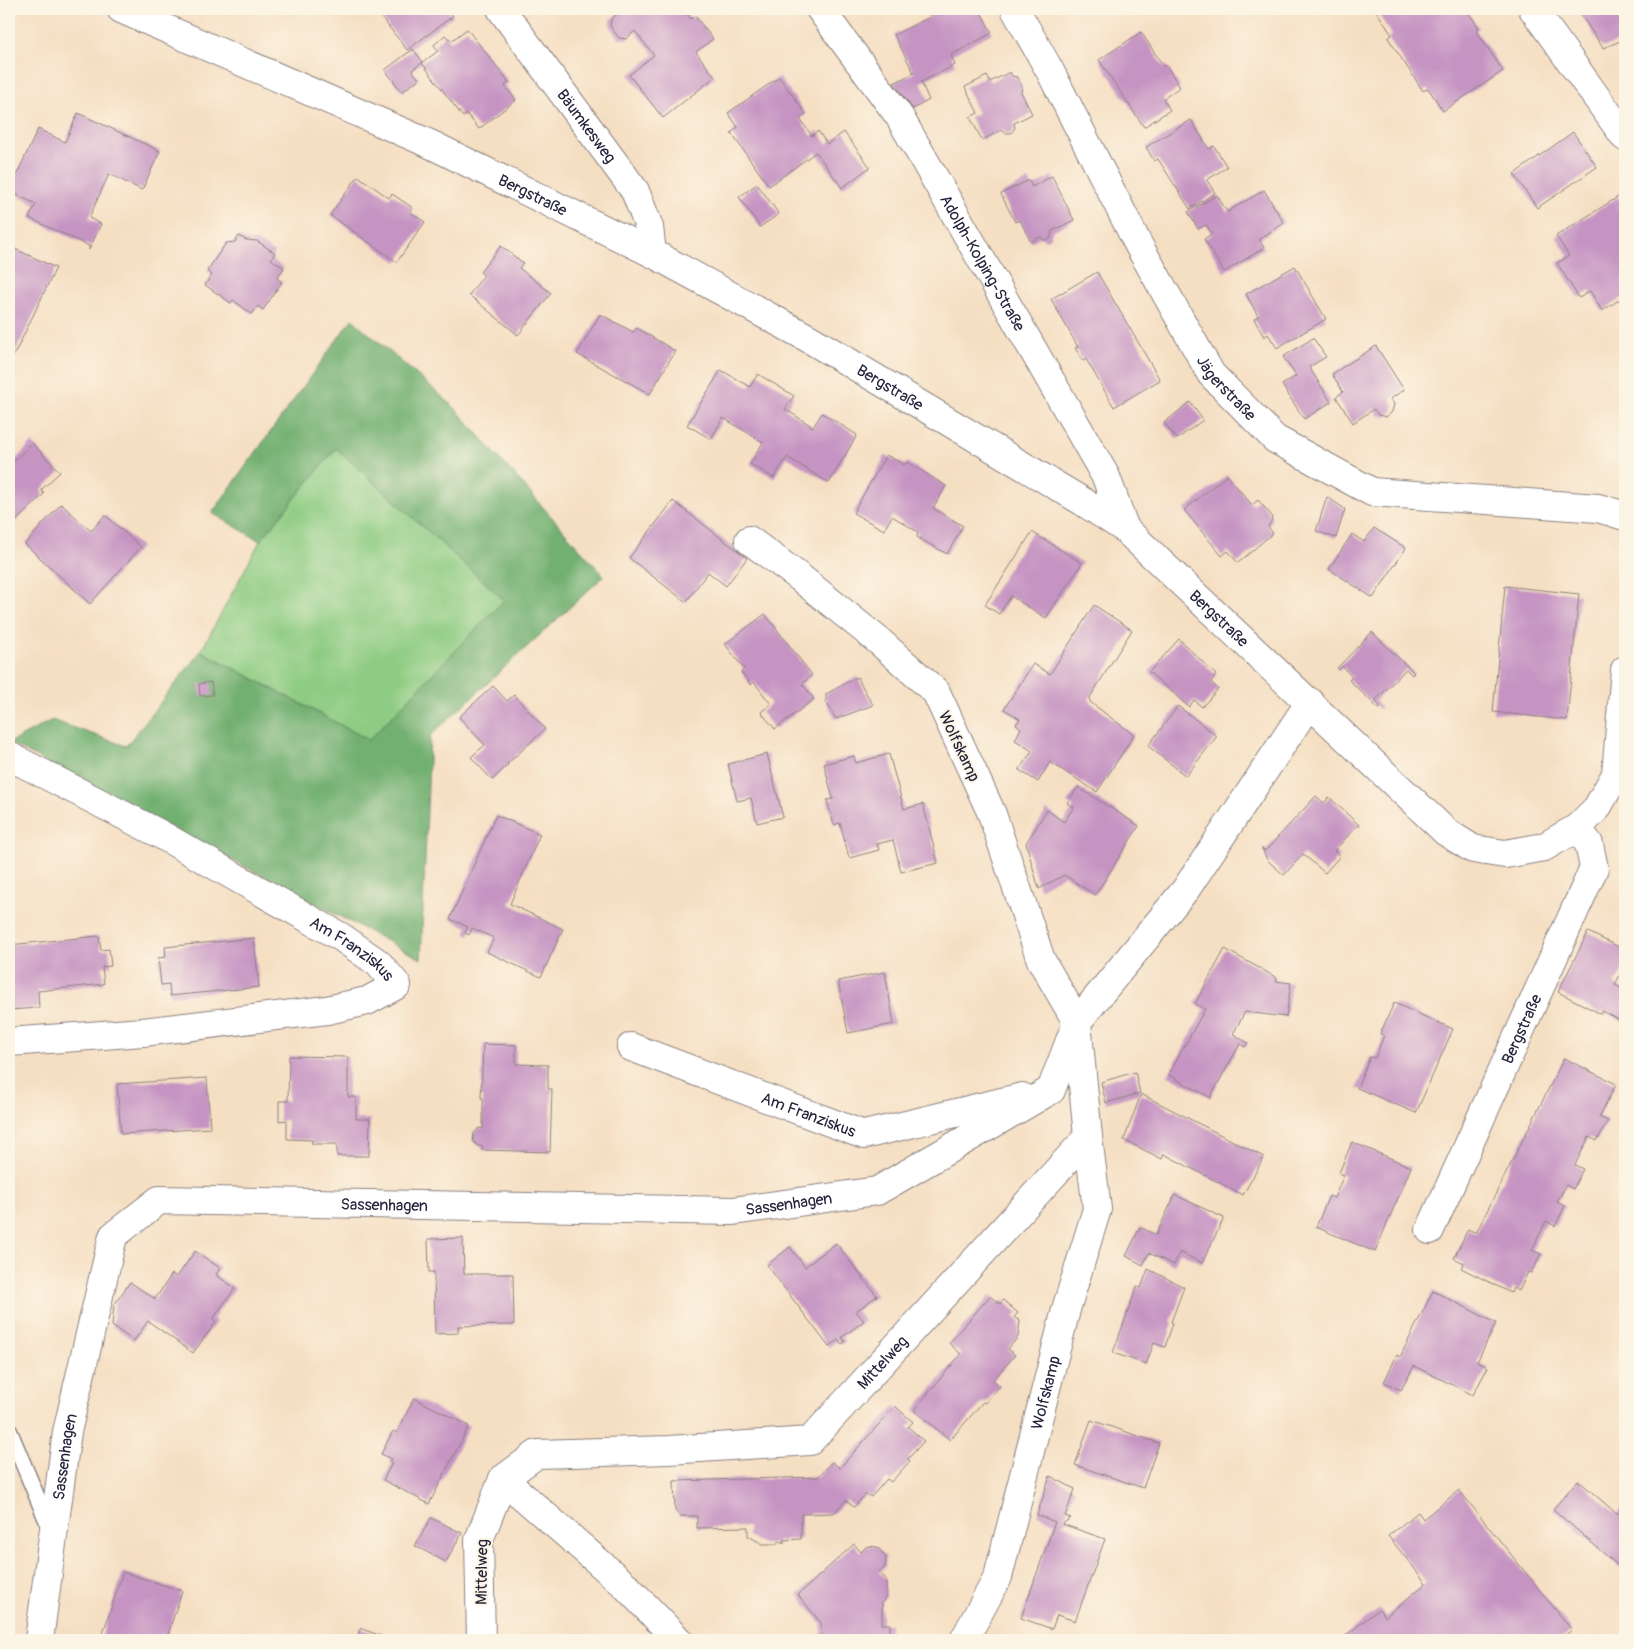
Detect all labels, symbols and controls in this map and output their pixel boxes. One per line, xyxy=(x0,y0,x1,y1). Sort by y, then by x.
street label: Bäumkesweg xyxy=(552,85,620,167)
street label: Bergstraße xyxy=(495,170,570,221)
street label: Adolph-Kolping-Straße xyxy=(935,191,1029,335)
street label: Jägerstraße xyxy=(1192,353,1260,425)
street label: Bergstraße xyxy=(853,360,927,415)
street label: Bergstraße xyxy=(1185,586,1253,652)
street label: Wolfskamp xyxy=(934,708,984,785)
street label: Am Franziskus xyxy=(306,912,398,986)
street label: Bergstraße xyxy=(1498,991,1547,1067)
street label: Am Franziskus xyxy=(758,1088,858,1142)
street label: Sassenhagen xyxy=(744,1188,834,1220)
street label: Sassenhagen xyxy=(340,1194,428,1216)
street label: Mittelweg xyxy=(853,1332,912,1394)
street label: Wolfskamp xyxy=(1027,1354,1065,1432)
street label: Sassenhagen xyxy=(49,1412,82,1501)
street label: Mittelweg xyxy=(471,1539,493,1605)

